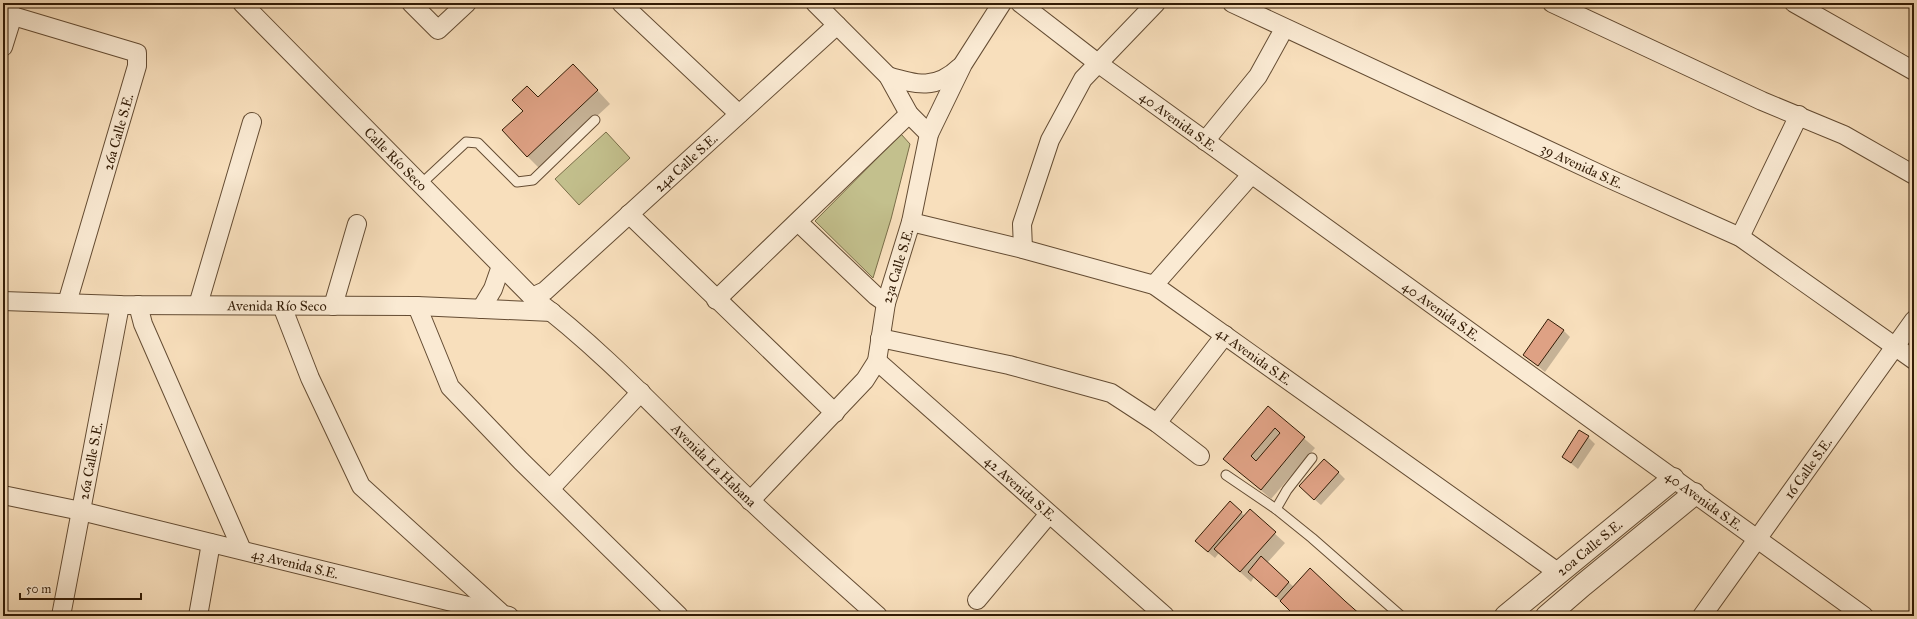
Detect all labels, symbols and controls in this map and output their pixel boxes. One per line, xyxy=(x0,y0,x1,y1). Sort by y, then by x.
street label: 40 Avenida S.E. xyxy=(1136,88,1220,156)
street label: 26a Calle S.E. xyxy=(99,92,138,172)
street label: Calle Río Seco xyxy=(360,124,431,195)
street label: 24a Calle S.E. xyxy=(651,130,721,196)
street label: 39 Avenida S.E. xyxy=(1538,140,1626,193)
street label: 23a Calle S.E. xyxy=(878,227,917,305)
street label: 40 Avenida S.E. xyxy=(1399,278,1483,345)
street label: Avenida Río Seco xyxy=(226,297,327,315)
street label: 41 Avenida S.E. xyxy=(1213,324,1295,389)
street label: Avenida La Habana xyxy=(667,419,760,511)
street label: 26a Calle S.E. xyxy=(75,421,107,501)
street label: 16 Calle S.E. xyxy=(1781,434,1836,502)
street label: 42 Avenida S.E. xyxy=(981,452,1060,525)
street label: 40 Avenida S.E. xyxy=(1662,467,1746,535)
street label: 20a Calle S.E. xyxy=(1554,516,1626,580)
street label: 43 Avenida S.E. xyxy=(250,545,340,583)
scale bar xyxy=(20,575,141,601)
text: 50 m xyxy=(26,582,51,596)

